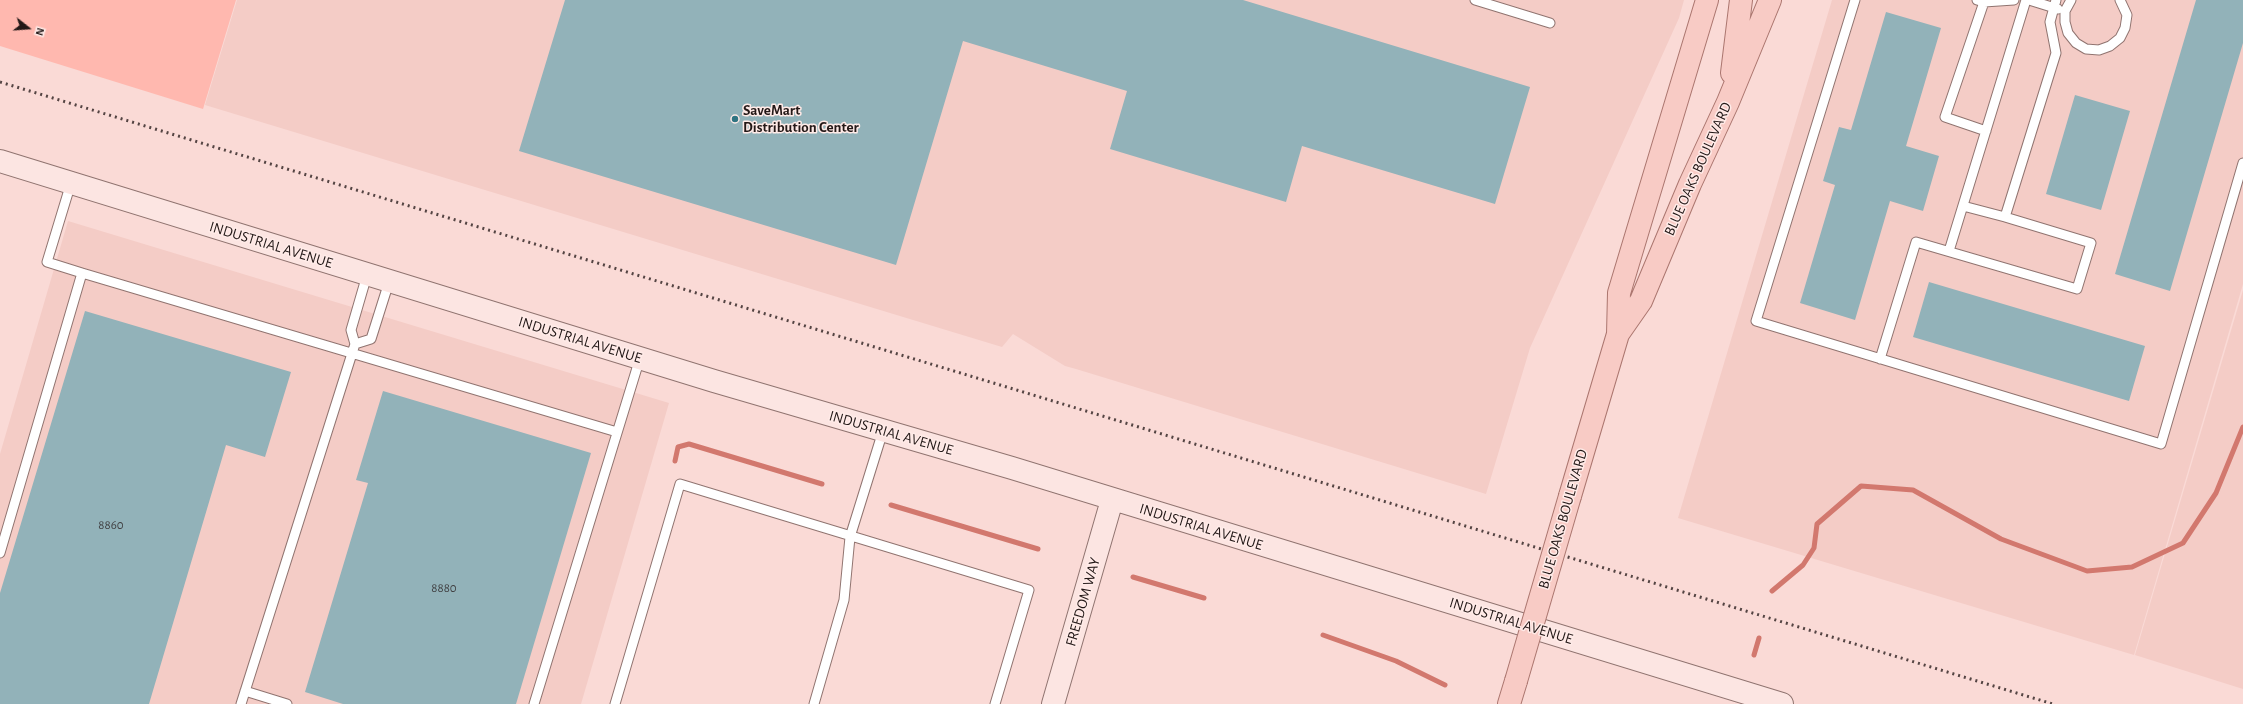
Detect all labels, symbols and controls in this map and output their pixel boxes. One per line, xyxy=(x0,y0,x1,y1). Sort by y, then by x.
north arrow xyxy=(8,8,48,48)
text: N xyxy=(34,26,46,37)
street label: BLUE OAKS BOULEVARD xyxy=(1660,99,1736,239)
place label: SaveMart Distribution Center xyxy=(743,101,859,136)
marker: SaveMart Distribution Center xyxy=(730,114,740,124)
street label: INDUSTRIAL AVENUE xyxy=(207,218,335,272)
street label: INDUSTRIAL AVENUE xyxy=(516,313,644,367)
street label: INDUSTRIAL AVENUE xyxy=(827,407,955,459)
street label: BLUE OAKS BOULEVARD xyxy=(1534,447,1592,591)
street label: INDUSTRIAL AVENUE xyxy=(1137,500,1265,554)
house number: 8860 xyxy=(98,517,124,533)
street label: FREEDOM WAY xyxy=(1062,555,1104,649)
house number: 8880 xyxy=(431,580,457,596)
street label: INDUSTRIAL AVENUE xyxy=(1447,594,1575,648)

